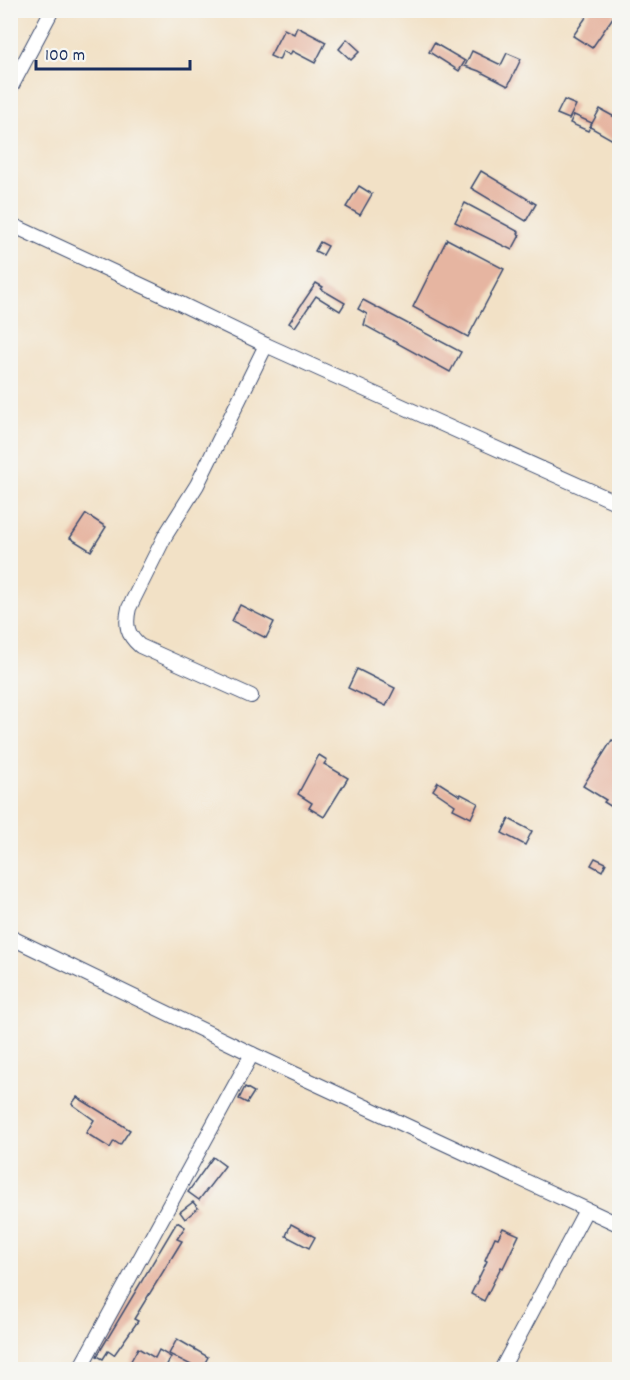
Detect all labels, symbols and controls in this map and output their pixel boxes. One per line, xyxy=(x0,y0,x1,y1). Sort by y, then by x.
scale bar xyxy=(36,33,190,71)
text: 100 m xyxy=(45,44,85,69)

